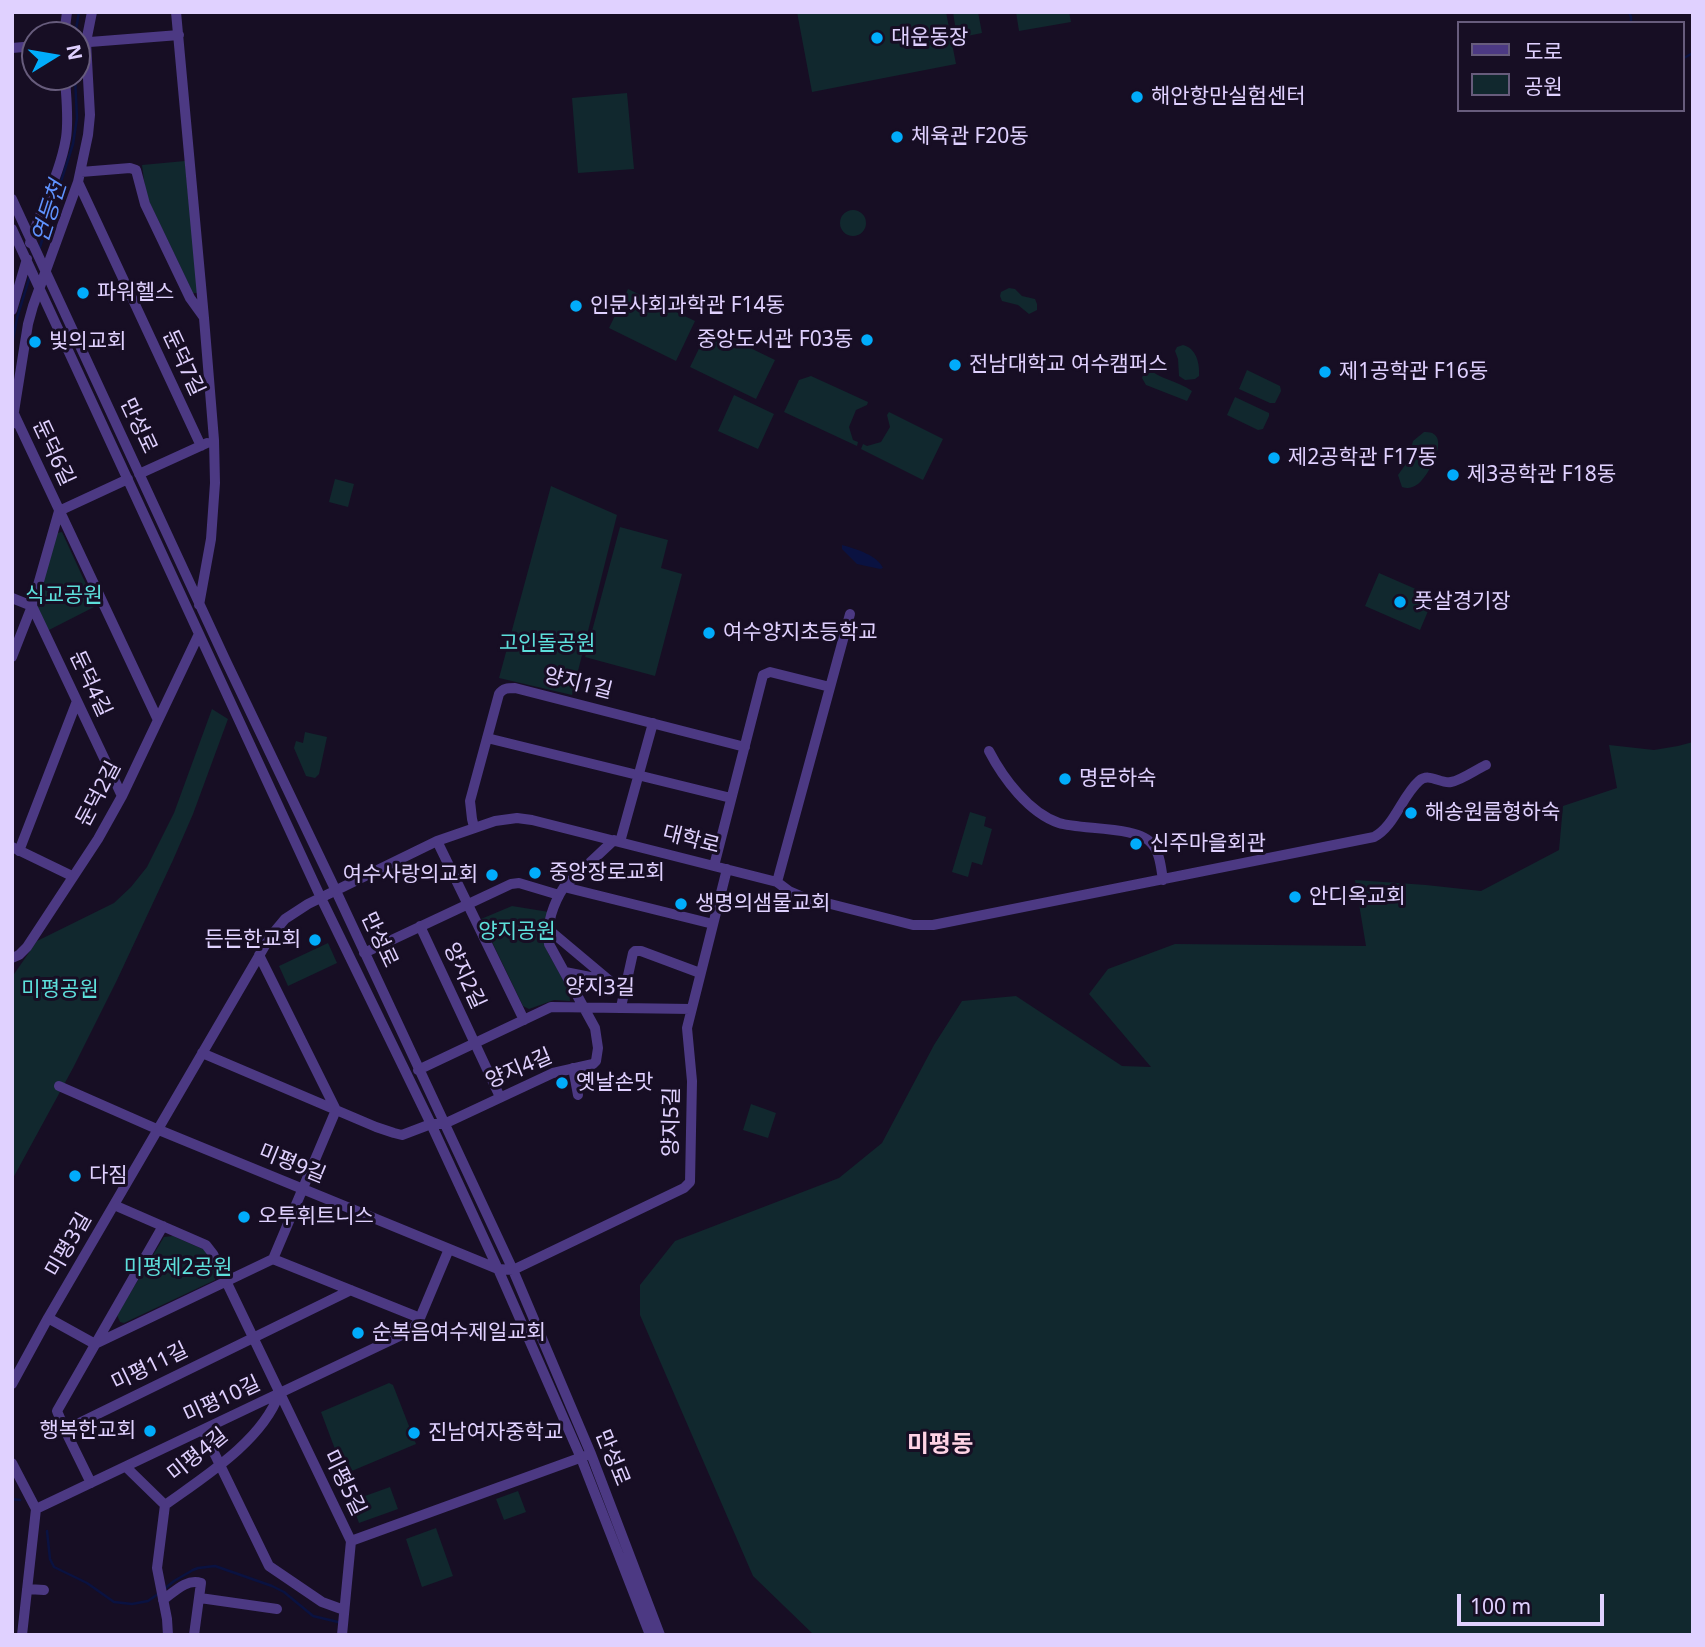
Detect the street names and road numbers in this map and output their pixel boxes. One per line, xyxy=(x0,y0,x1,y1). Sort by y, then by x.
street label: 둔덕7길 xyxy=(157,326,209,400)
street label: 만성로 xyxy=(114,394,162,458)
street label: 둔덕6길 xyxy=(27,416,79,490)
street label: 둔덕4길 xyxy=(64,647,116,721)
street label: 양지1길 xyxy=(541,663,615,705)
street label: 둔덕2길 xyxy=(71,757,127,831)
street label: 대학로 xyxy=(660,821,722,859)
street label: 만성로 xyxy=(355,908,403,972)
street label: 양지2길 xyxy=(438,939,490,1013)
street label: 양지3길 xyxy=(565,975,635,1001)
street label: 양지4길 xyxy=(482,1044,556,1094)
street label: 양지5길 xyxy=(659,1087,685,1157)
street label: 미평9길 xyxy=(255,1139,329,1189)
street label: 미평3길 xyxy=(41,1208,97,1282)
street label: 미평11길 xyxy=(108,1338,192,1396)
street label: 미평10길 xyxy=(180,1371,264,1429)
street label: 미평4길 xyxy=(163,1423,233,1487)
street label: 만성로 xyxy=(589,1426,635,1490)
street label: 미평5길 xyxy=(317,1446,371,1520)

